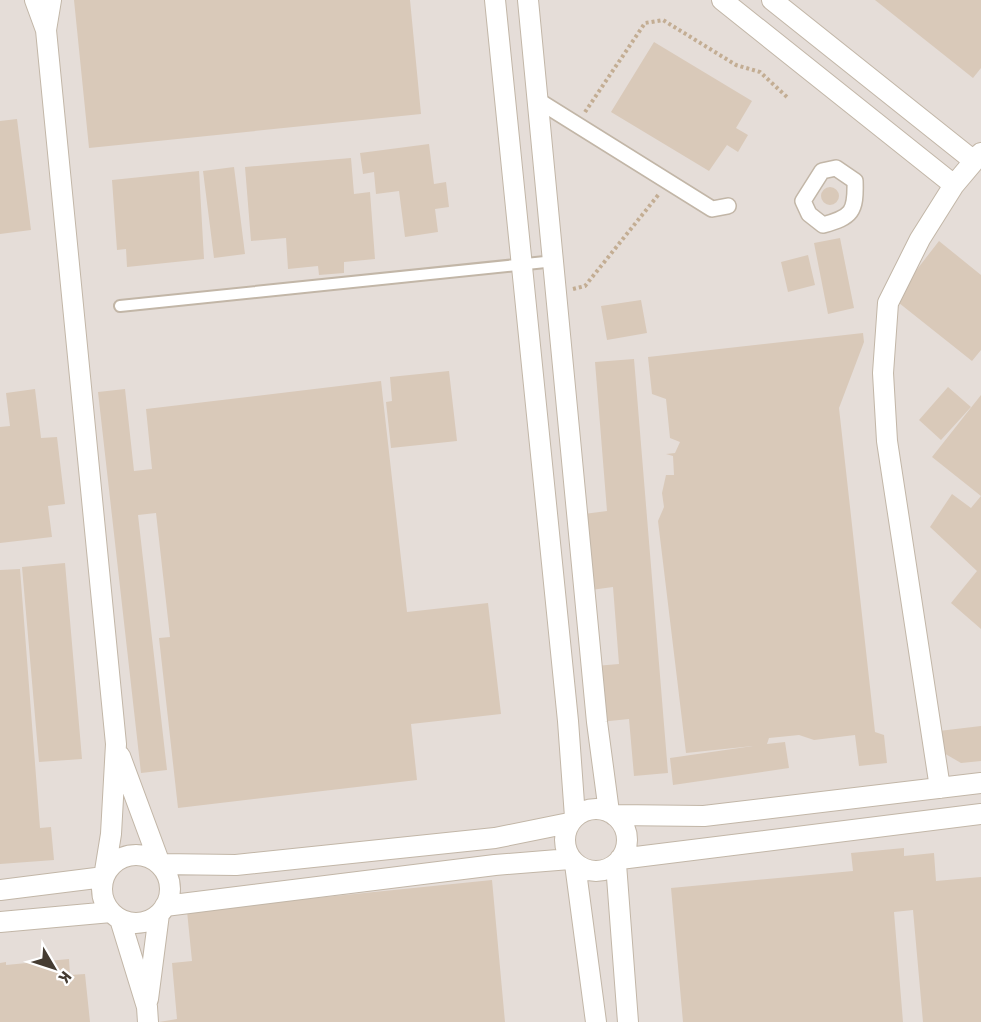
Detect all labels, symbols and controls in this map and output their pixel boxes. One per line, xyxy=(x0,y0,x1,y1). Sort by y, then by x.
north arrow xyxy=(24,938,84,998)
text: K xyxy=(54,967,76,987)

